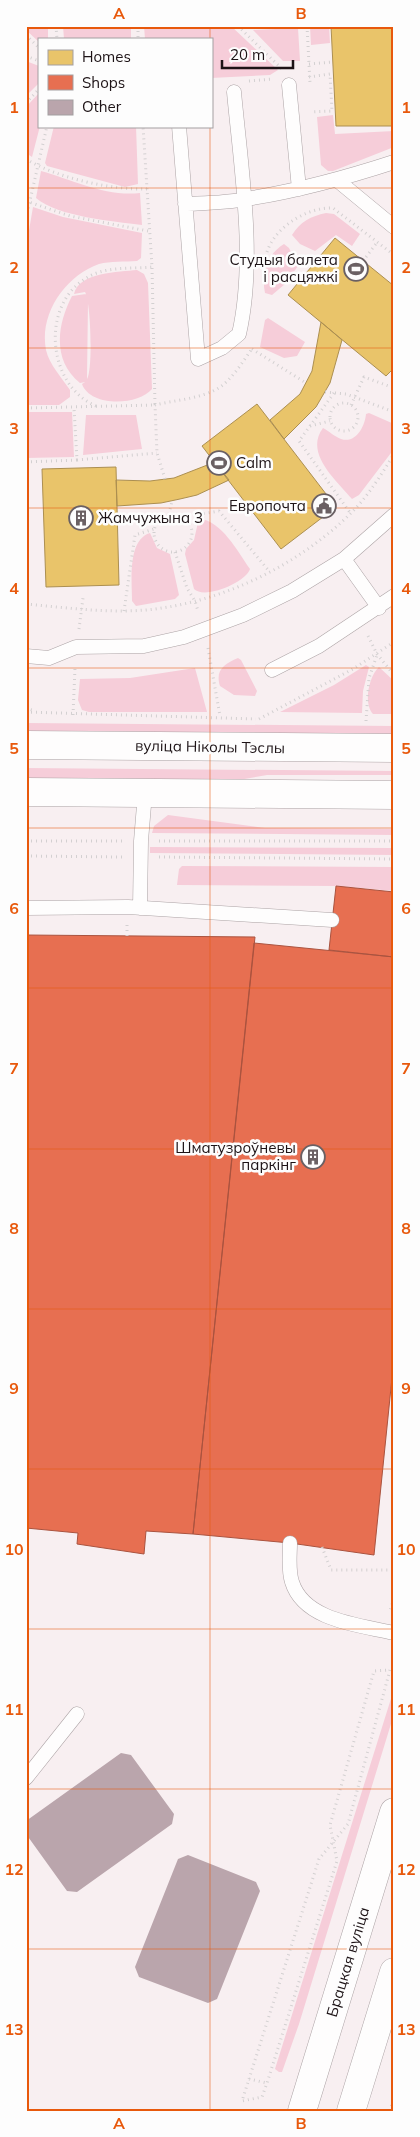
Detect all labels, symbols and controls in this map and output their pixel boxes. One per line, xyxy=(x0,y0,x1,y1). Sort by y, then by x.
text: A xyxy=(113,3,125,23)
text: B xyxy=(295,3,307,23)
legend xyxy=(38,38,212,128)
scale bar xyxy=(222,38,294,70)
text: 20 m xyxy=(230,45,265,64)
text: Homes xyxy=(82,47,131,66)
text: Shops xyxy=(82,73,125,92)
text: 1 xyxy=(9,97,19,117)
text: Other xyxy=(82,97,122,116)
text: 1 xyxy=(401,97,411,117)
place label: Студыя балета і расцяжкі xyxy=(230,250,338,286)
sports icon: Студыя балета і расцяжкі xyxy=(343,256,369,282)
text: 2 xyxy=(9,257,19,277)
text: 2 xyxy=(401,257,411,277)
text: 3 xyxy=(9,418,19,438)
text: 3 xyxy=(401,418,411,438)
sports icon: Calm xyxy=(206,450,232,476)
place label: Calm xyxy=(236,453,272,472)
public building icon: Европочта xyxy=(311,493,337,519)
place label: Европочта xyxy=(229,496,306,515)
building icon: Жамчужына 3 xyxy=(68,505,94,531)
place label: Жамчужына 3 xyxy=(98,508,203,527)
text: 4 xyxy=(9,578,19,598)
text: 4 xyxy=(401,578,411,598)
street label: вуліца Ніколы Тэслы xyxy=(135,736,285,757)
text: 5 xyxy=(9,738,19,758)
text: 5 xyxy=(401,738,411,758)
text: 6 xyxy=(9,898,19,918)
text: 6 xyxy=(401,898,411,918)
text: 7 xyxy=(9,1058,19,1078)
text: 7 xyxy=(401,1058,411,1078)
place label: Шматузроўневы паркінг xyxy=(175,1138,296,1174)
building icon: Шматузроўневы паркінг xyxy=(300,1144,326,1170)
text: 8 xyxy=(9,1218,19,1238)
text: 8 xyxy=(401,1218,411,1238)
text: 9 xyxy=(9,1378,19,1398)
text: 9 xyxy=(401,1378,411,1398)
text: 10 xyxy=(4,1539,24,1559)
text: 10 xyxy=(396,1539,416,1559)
text: 11 xyxy=(4,1699,24,1719)
text: 11 xyxy=(396,1699,416,1719)
text: 12 xyxy=(4,1859,24,1879)
text: 12 xyxy=(396,1859,416,1879)
street label: Брацкая вуліца xyxy=(322,1905,373,2019)
text: 13 xyxy=(4,2019,24,2039)
text: 13 xyxy=(396,2019,416,2039)
text: A xyxy=(113,2113,125,2133)
text: B xyxy=(295,2113,307,2133)

